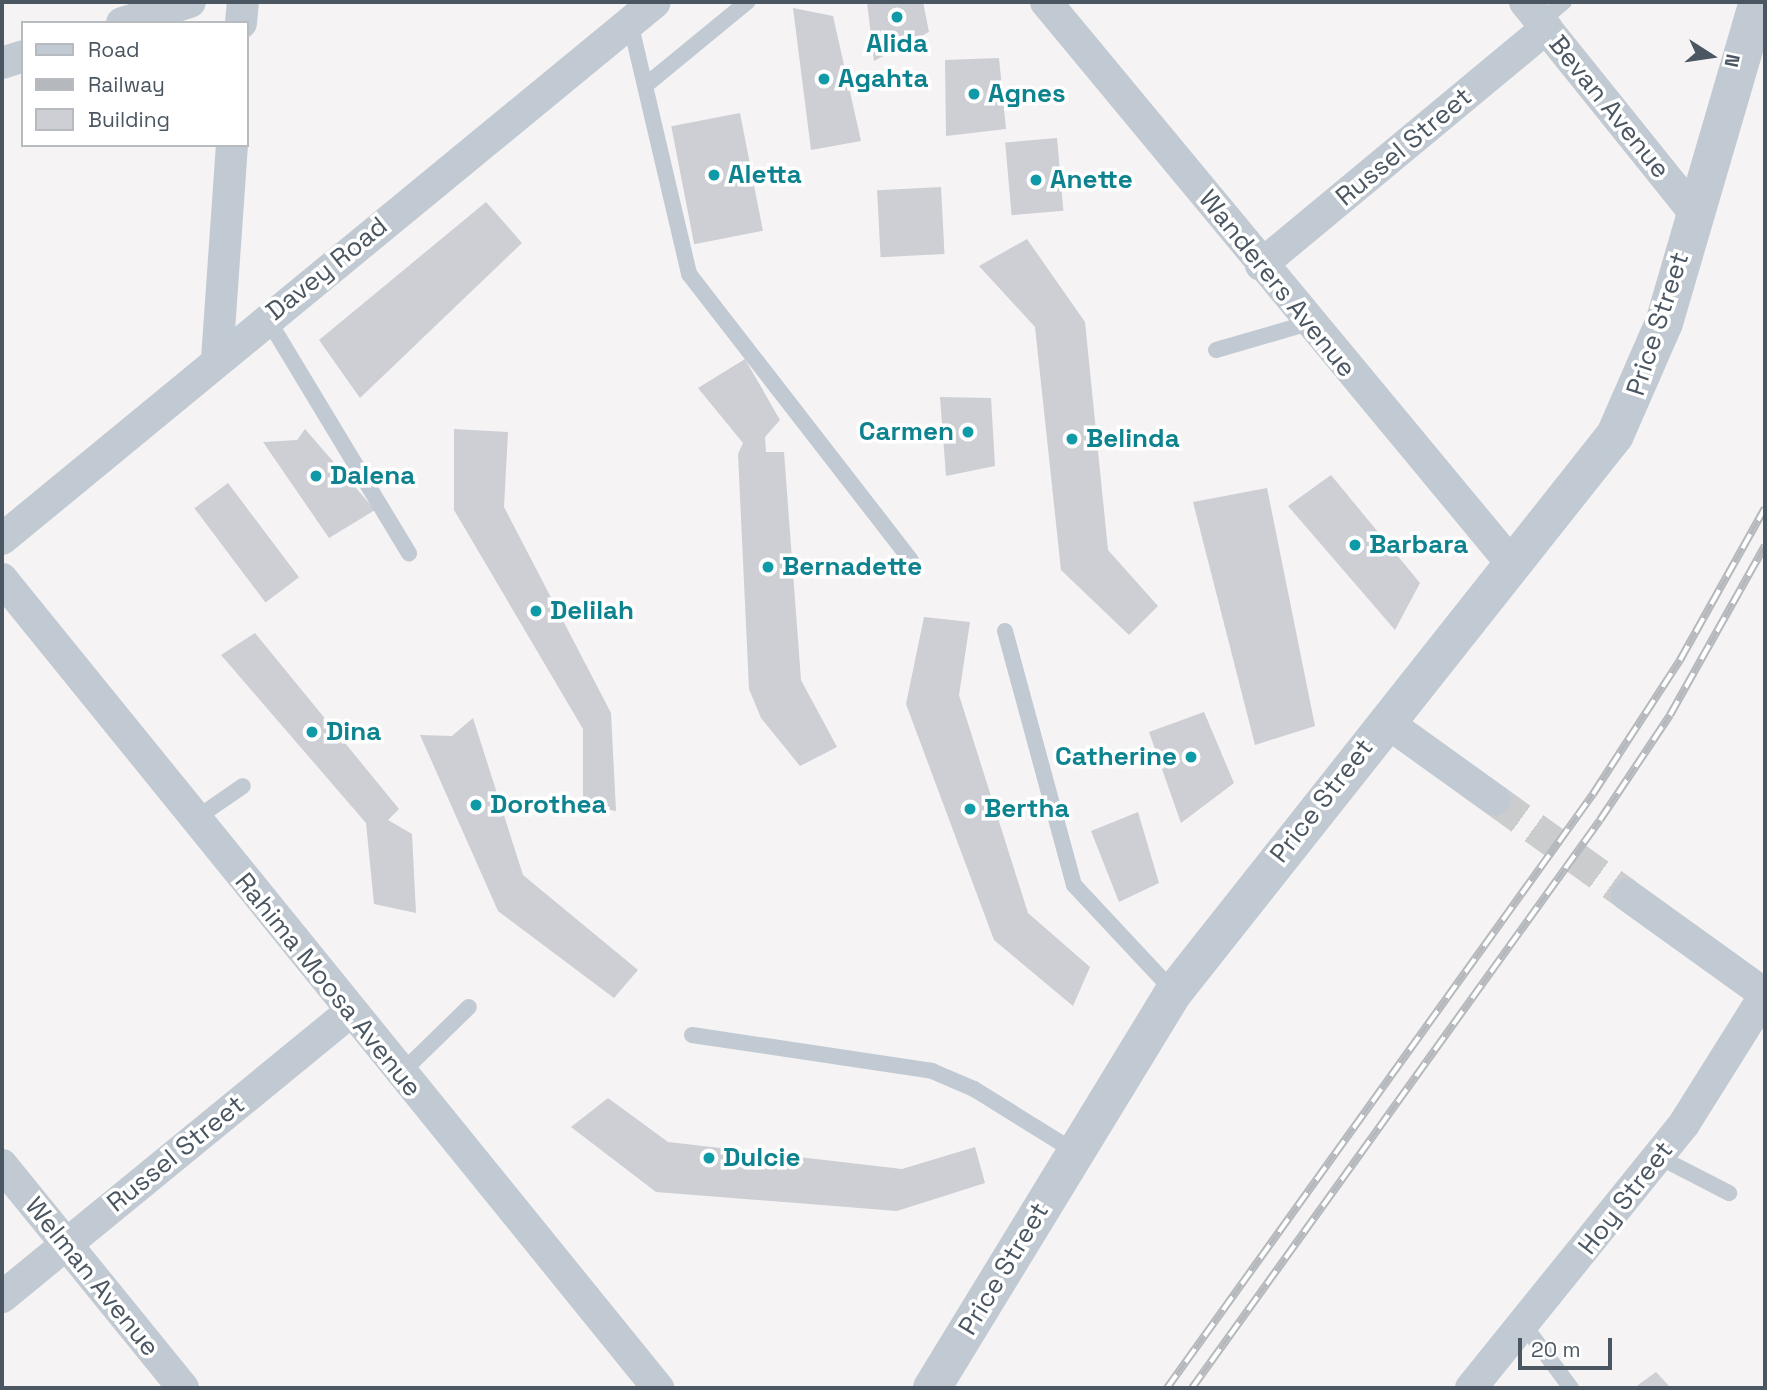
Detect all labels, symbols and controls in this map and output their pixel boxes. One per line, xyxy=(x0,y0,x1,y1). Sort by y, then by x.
marker: Alida xyxy=(889,9,905,25)
legend xyxy=(21,21,248,147)
north arrow xyxy=(1676,21,1746,91)
place label: Alida xyxy=(866,28,928,60)
street label: Bevan Avenue xyxy=(1542,29,1676,185)
text: Road xyxy=(88,36,140,63)
text: N xyxy=(1718,52,1746,69)
place label: Agahta xyxy=(838,63,929,95)
text: Railway xyxy=(88,71,165,98)
marker: Agahta xyxy=(816,71,832,87)
place label: Agnes xyxy=(988,78,1066,110)
street label: Russel Street xyxy=(1330,81,1478,213)
marker: Agnes xyxy=(966,86,982,102)
text: Building xyxy=(88,106,170,133)
place label: Aletta xyxy=(728,159,802,191)
place label: Anette xyxy=(1050,164,1133,196)
marker: Aletta xyxy=(706,167,722,183)
marker: Anette xyxy=(1028,172,1044,188)
street label: Wanderers Avenue xyxy=(1192,184,1362,384)
street label: Davey Road xyxy=(260,211,394,327)
street label: Price Street xyxy=(1620,248,1696,400)
place label: Carmen xyxy=(859,416,954,448)
place label: Belinda xyxy=(1086,423,1180,455)
marker: Carmen xyxy=(960,424,976,440)
marker: Belinda xyxy=(1064,431,1080,447)
place label: Dalena xyxy=(330,460,415,492)
marker: Dalena xyxy=(308,468,324,484)
place label: Barbara xyxy=(1369,529,1468,561)
marker: Barbara xyxy=(1347,537,1363,553)
place label: Bernadette xyxy=(782,551,922,583)
marker: Bernadette xyxy=(760,559,776,575)
place label: Delilah xyxy=(550,595,634,627)
marker: Delilah xyxy=(528,603,544,619)
place label: Dina xyxy=(326,716,381,748)
marker: Dina xyxy=(304,724,320,740)
street label: Price Street xyxy=(1264,733,1380,869)
place label: Catherine xyxy=(1055,741,1177,773)
marker: Catherine xyxy=(1183,749,1199,765)
place label: Dorothea xyxy=(490,789,606,821)
place label: Bertha xyxy=(984,793,1069,825)
marker: Dorothea xyxy=(468,797,484,813)
marker: Bertha xyxy=(962,801,978,817)
street label: Rahima Moosa Avenue xyxy=(228,867,428,1103)
street label: Russel Street xyxy=(101,1089,251,1219)
street label: Hoy Street xyxy=(1572,1135,1680,1261)
place label: Dulcie xyxy=(723,1142,800,1174)
marker: Dulcie xyxy=(701,1150,717,1166)
street label: Welman Avenue xyxy=(18,1191,166,1363)
street label: Price Street xyxy=(952,1197,1056,1341)
scale bar xyxy=(1522,1324,1616,1368)
text: 20 m xyxy=(1531,1336,1581,1363)

